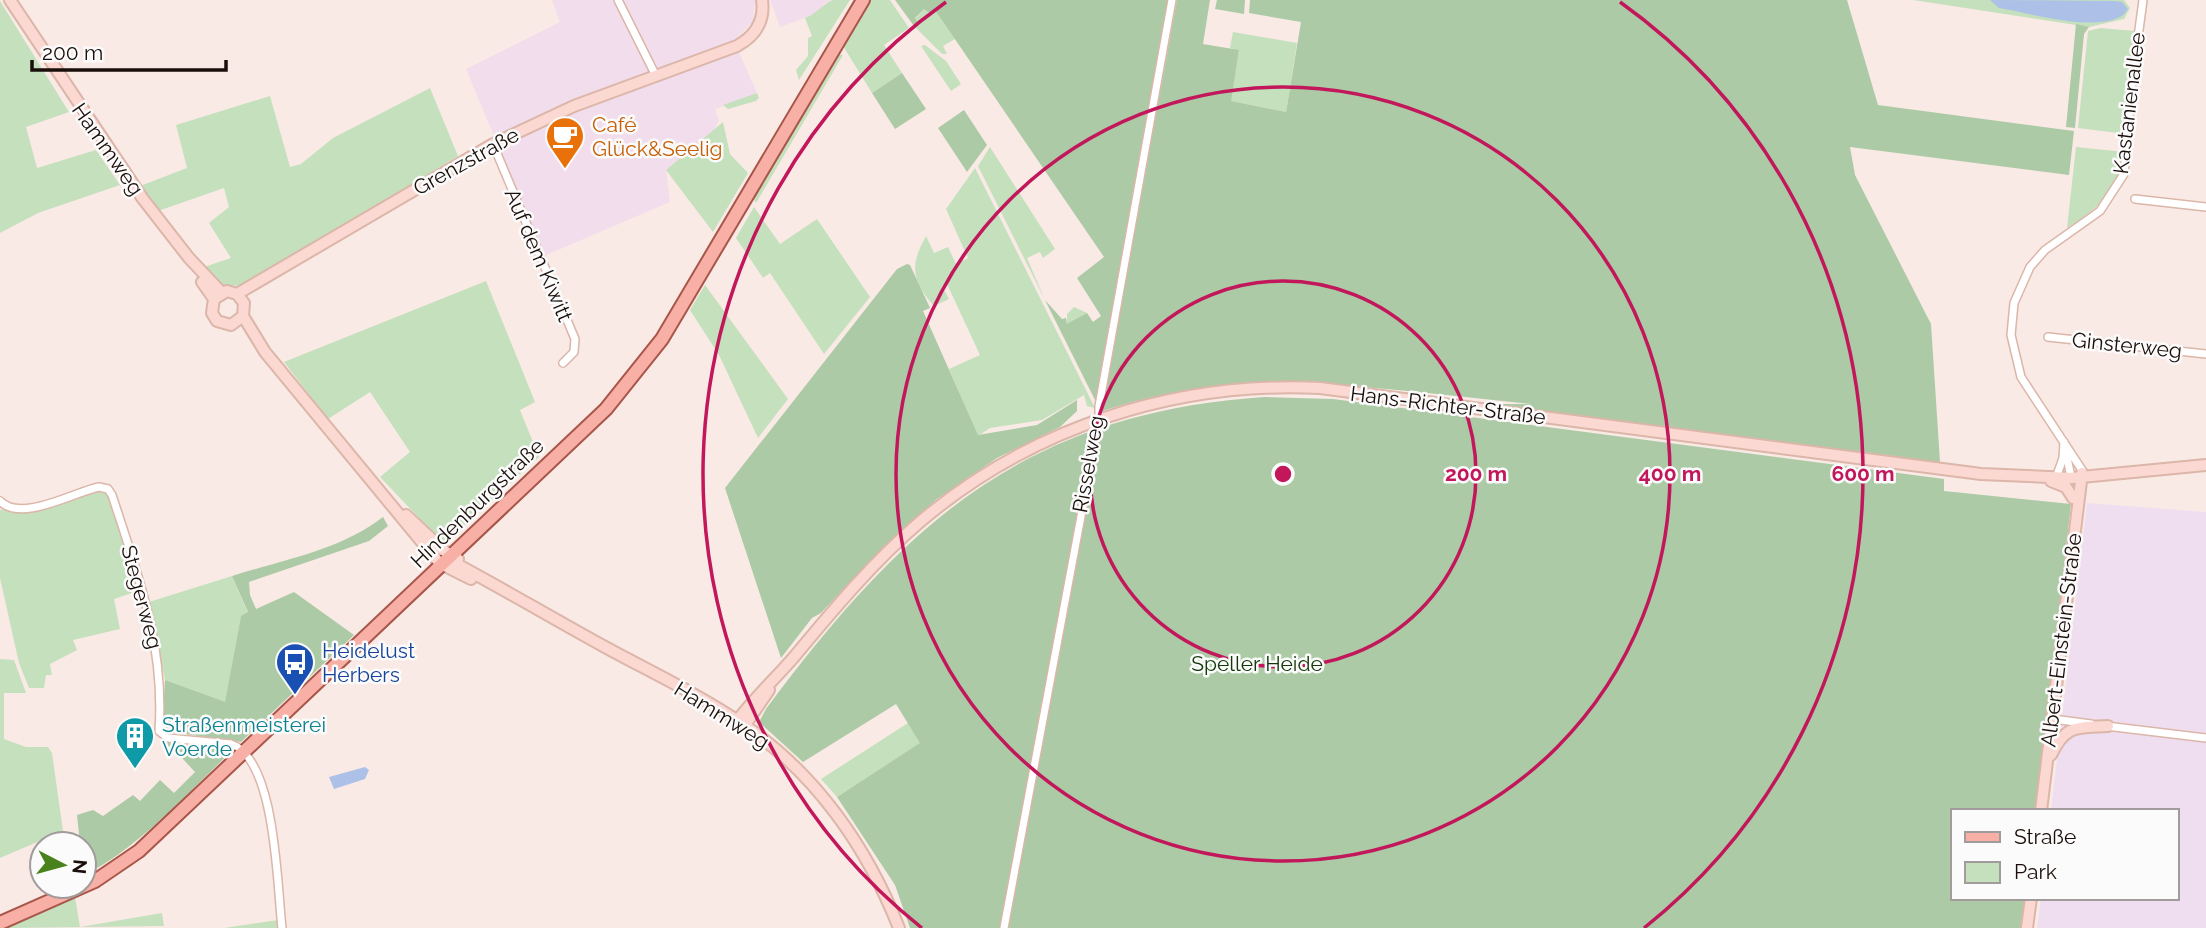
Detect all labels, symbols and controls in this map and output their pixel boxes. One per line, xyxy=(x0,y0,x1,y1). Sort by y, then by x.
scale bar xyxy=(32,28,226,72)
street label: Kastanienallee xyxy=(2108,31,2150,175)
text: 200 m xyxy=(42,40,103,65)
street label: Hammweg xyxy=(67,98,149,200)
place label: Café Glück&Seelig xyxy=(592,112,723,161)
cafe icon: Café Glück&Seelig xyxy=(544,115,586,170)
street label: Grenzstraße xyxy=(409,122,523,200)
street label: Auf dem Kiwitt xyxy=(500,185,578,325)
street label: Ginsterweg xyxy=(2071,327,2183,363)
street label: Hans-Richter-Straße xyxy=(1349,381,1547,429)
street label: Risselweg xyxy=(1067,413,1109,515)
street label: Hindenburgstraße xyxy=(405,433,549,573)
text: 200 m xyxy=(1445,461,1507,486)
text: 400 m xyxy=(1639,461,1701,486)
text: 600 m xyxy=(1831,461,1895,486)
centre of rings xyxy=(1271,462,1295,486)
street label: Albert-Einstein-Straße xyxy=(2035,532,2087,748)
street label: Stegerweg xyxy=(116,542,168,652)
place label: Heidelust Herbers xyxy=(322,638,415,687)
bus stop icon: Heidelust Herbers xyxy=(274,641,316,696)
park label: Speller Heide xyxy=(1191,651,1323,676)
street label: Hammweg xyxy=(670,676,774,754)
place label: Straßenmeisterei Voerde xyxy=(162,712,326,761)
building icon: Straßenmeisterei Voerde xyxy=(114,715,156,770)
legend xyxy=(1951,809,2178,900)
text: Straße xyxy=(2014,824,2076,849)
north arrow xyxy=(28,830,98,900)
text: N xyxy=(68,858,92,875)
text: Park xyxy=(2014,859,2057,884)

